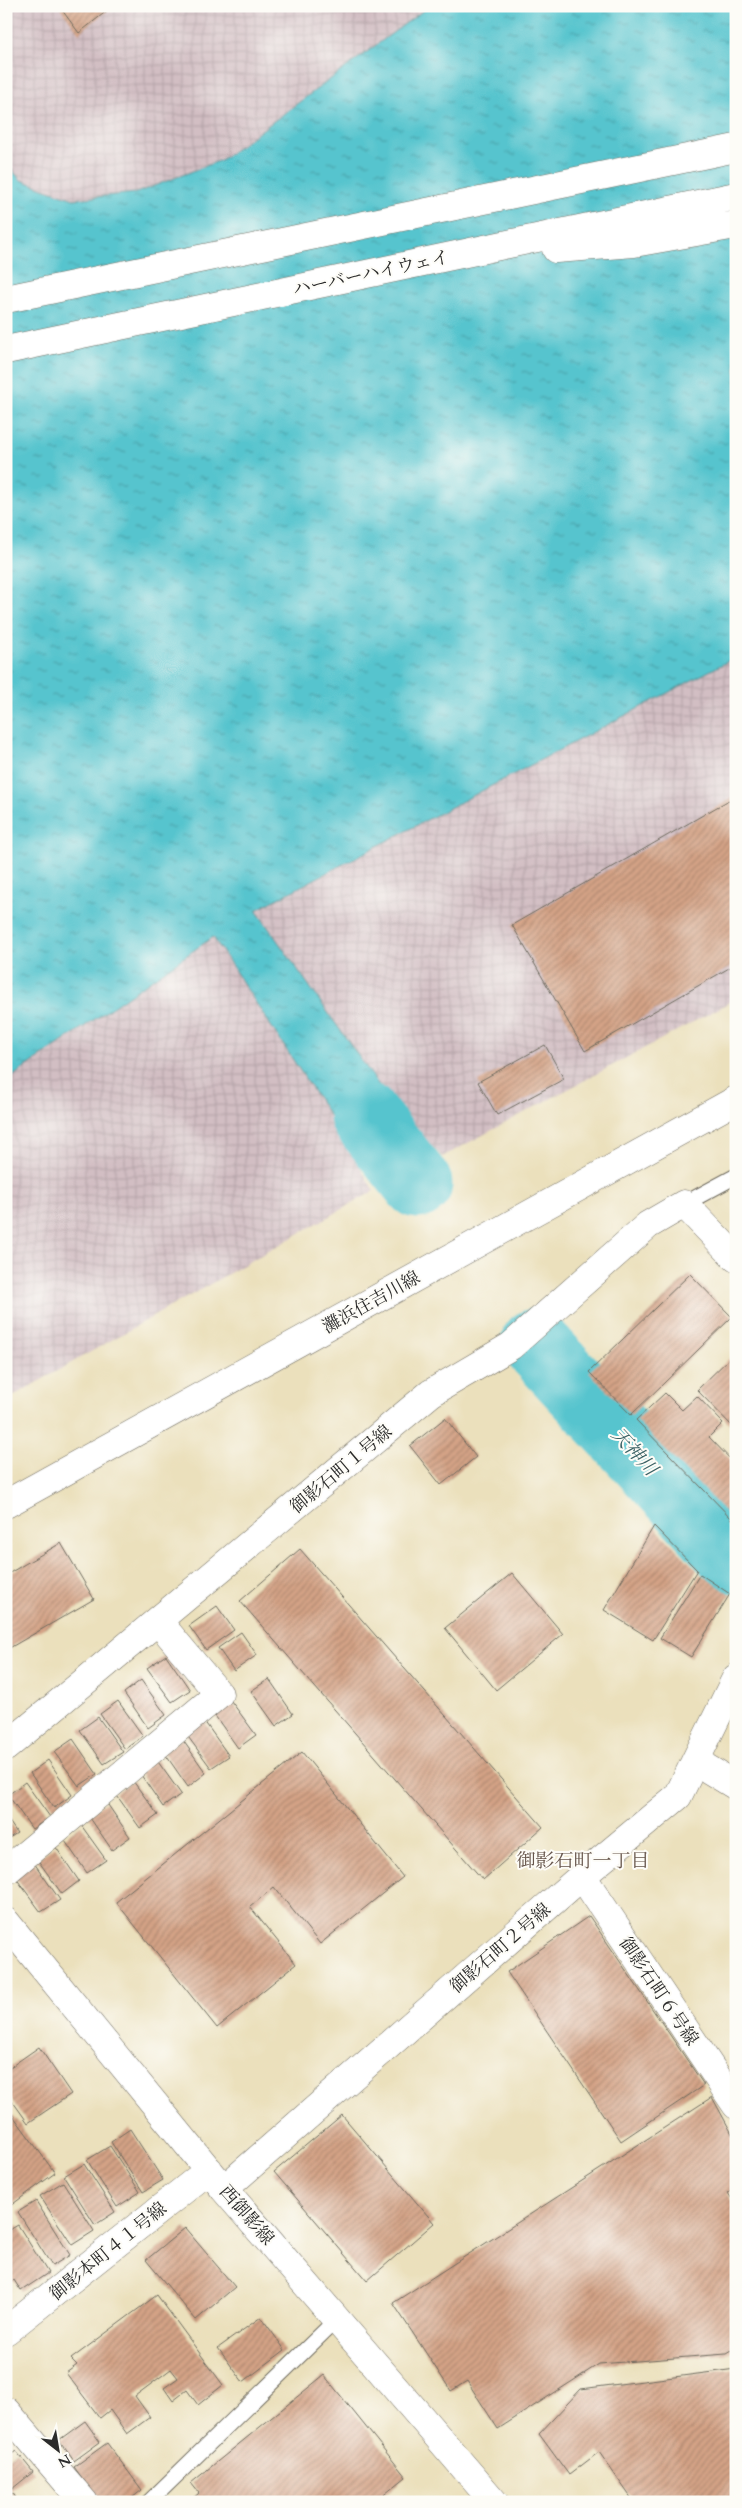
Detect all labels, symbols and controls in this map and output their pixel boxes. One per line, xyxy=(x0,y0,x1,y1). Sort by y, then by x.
street label: ハーバーハイウェイ xyxy=(291,245,452,302)
street label: 灘浜住吉川線 xyxy=(318,1265,425,1340)
street label: 御影石町１号線 xyxy=(285,1419,398,1519)
water label: 天神川 xyxy=(605,1422,665,1483)
district label: 御影石町一丁目 xyxy=(516,1848,650,1874)
street label: 御影石町２号線 xyxy=(445,1898,556,1999)
street label: 御影石町６号線 xyxy=(613,1932,704,2050)
street label: 西御影線 xyxy=(214,2180,280,2251)
street label: 御影本町４１号線 xyxy=(44,2196,172,2306)
north arrow xyxy=(32,2426,82,2476)
text: N xyxy=(54,2449,75,2472)

